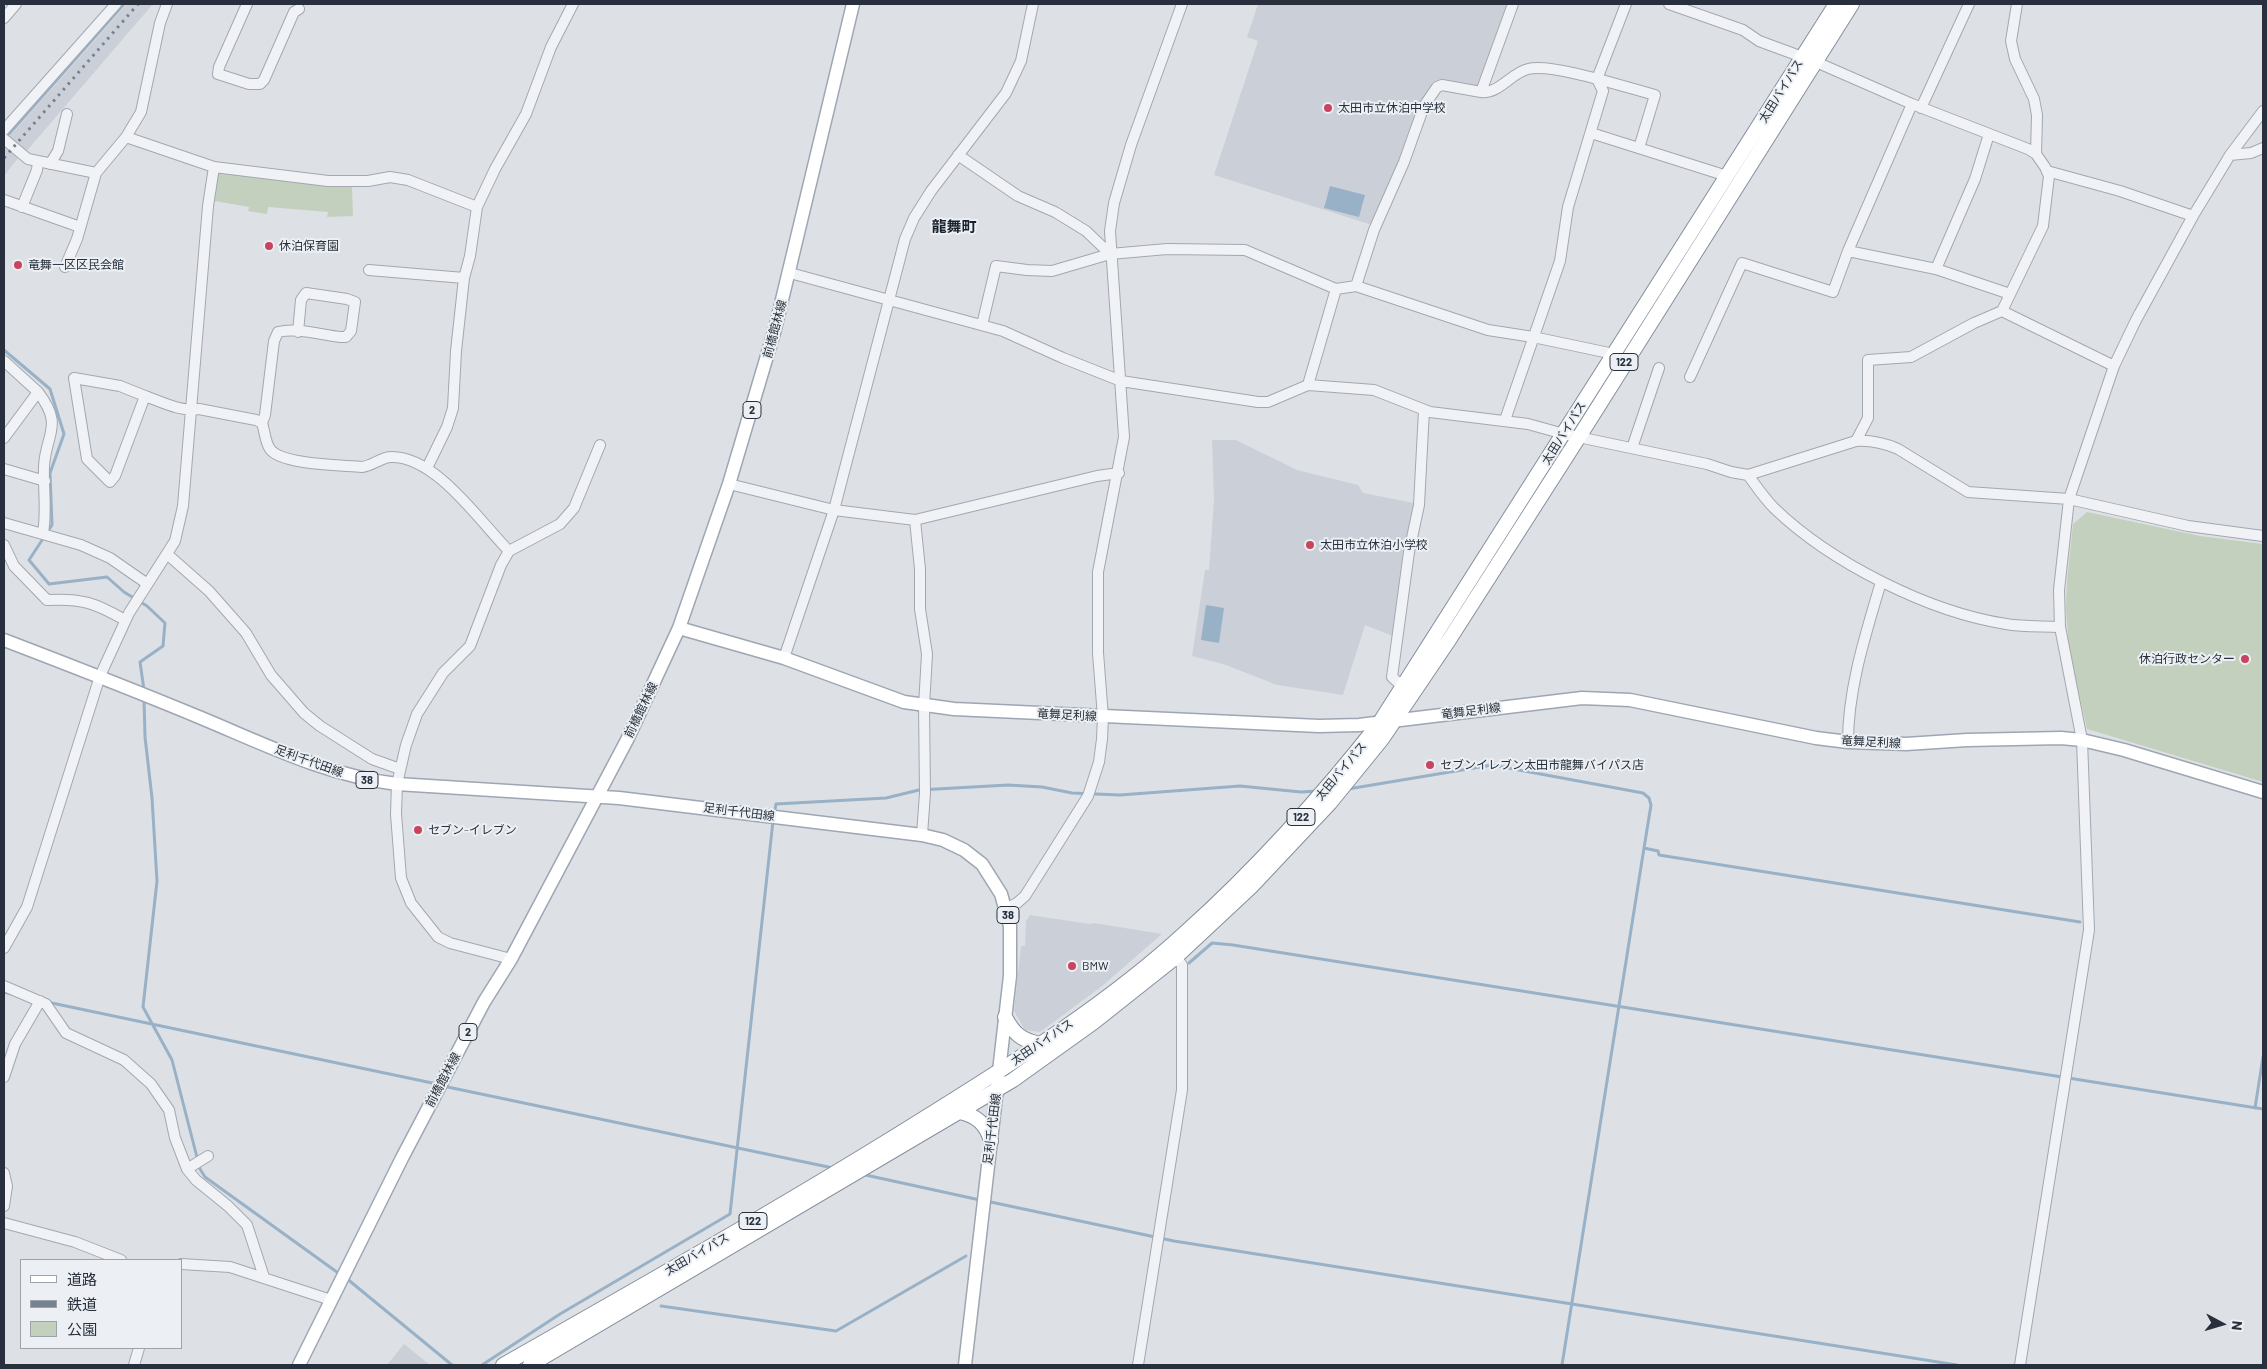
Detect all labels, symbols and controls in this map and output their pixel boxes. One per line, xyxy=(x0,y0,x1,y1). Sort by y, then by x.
street label: 太田バイパス xyxy=(1756,57,1806,125)
place label: 太田市立休泊中学校 xyxy=(1338,101,1446,115)
marker: 太田市立休泊中学校 xyxy=(1322,102,1334,114)
district label: 龍舞町 xyxy=(932,218,976,236)
place label: 休泊保育園 xyxy=(279,239,339,253)
marker: 休泊保育園 xyxy=(263,240,275,252)
place label: 竜舞一区区民会館 xyxy=(28,258,124,272)
marker: 竜舞一区区民会館 xyxy=(12,259,24,271)
street label: 前橋館林線 xyxy=(760,298,790,360)
road number: 122 xyxy=(1610,354,1638,371)
street label: 太田バイパス xyxy=(1539,399,1589,467)
road number: 2 xyxy=(743,402,761,418)
place label: 太田市立休泊小学校 xyxy=(1320,538,1428,552)
marker: 太田市立休泊小学校 xyxy=(1304,539,1316,551)
place label: 休泊行政センター xyxy=(2139,652,2235,666)
marker: 休泊行政センター xyxy=(2239,653,2251,665)
street label: 前橋館林線 xyxy=(621,680,661,740)
street label: 竜舞足利線 xyxy=(1440,700,1502,722)
street label: 竜舞足利線 xyxy=(1037,706,1097,724)
street label: 竜舞足利線 xyxy=(1841,733,1901,751)
street label: 太田バイパス xyxy=(1312,739,1370,803)
street label: 足利千代田線 xyxy=(273,742,345,780)
place label: セブンイレブン太田市龍舞バイパス店 xyxy=(1440,758,1644,772)
marker: セブンイレブン太田市龍舞バイパス店 xyxy=(1424,759,1436,771)
road number: 38 xyxy=(356,772,378,788)
street label: 足利千代田線 xyxy=(702,800,776,824)
road number: 122 xyxy=(1287,809,1315,826)
place label: セブン-イレブン xyxy=(428,823,517,837)
marker: セブン-イレブン xyxy=(412,824,424,836)
road number: 38 xyxy=(997,906,1019,924)
place label: BMW xyxy=(1082,959,1109,973)
marker: BMW xyxy=(1066,960,1078,972)
street label: 太田バイパス xyxy=(1008,1016,1076,1068)
road number: 2 xyxy=(459,1024,477,1040)
street label: 前橋館林線 xyxy=(423,1050,463,1110)
street label: 足利千代田線 xyxy=(980,1092,1004,1166)
road number: 122 xyxy=(739,1212,767,1230)
street label: 太田バイパス xyxy=(662,1230,732,1278)
legend xyxy=(20,1259,182,1349)
text: 道路 xyxy=(67,1270,97,1288)
text: 鉄道 xyxy=(67,1295,97,1313)
north arrow xyxy=(2197,1299,2247,1349)
text: 公園 xyxy=(67,1320,97,1338)
text: N xyxy=(2228,1320,2246,1331)

